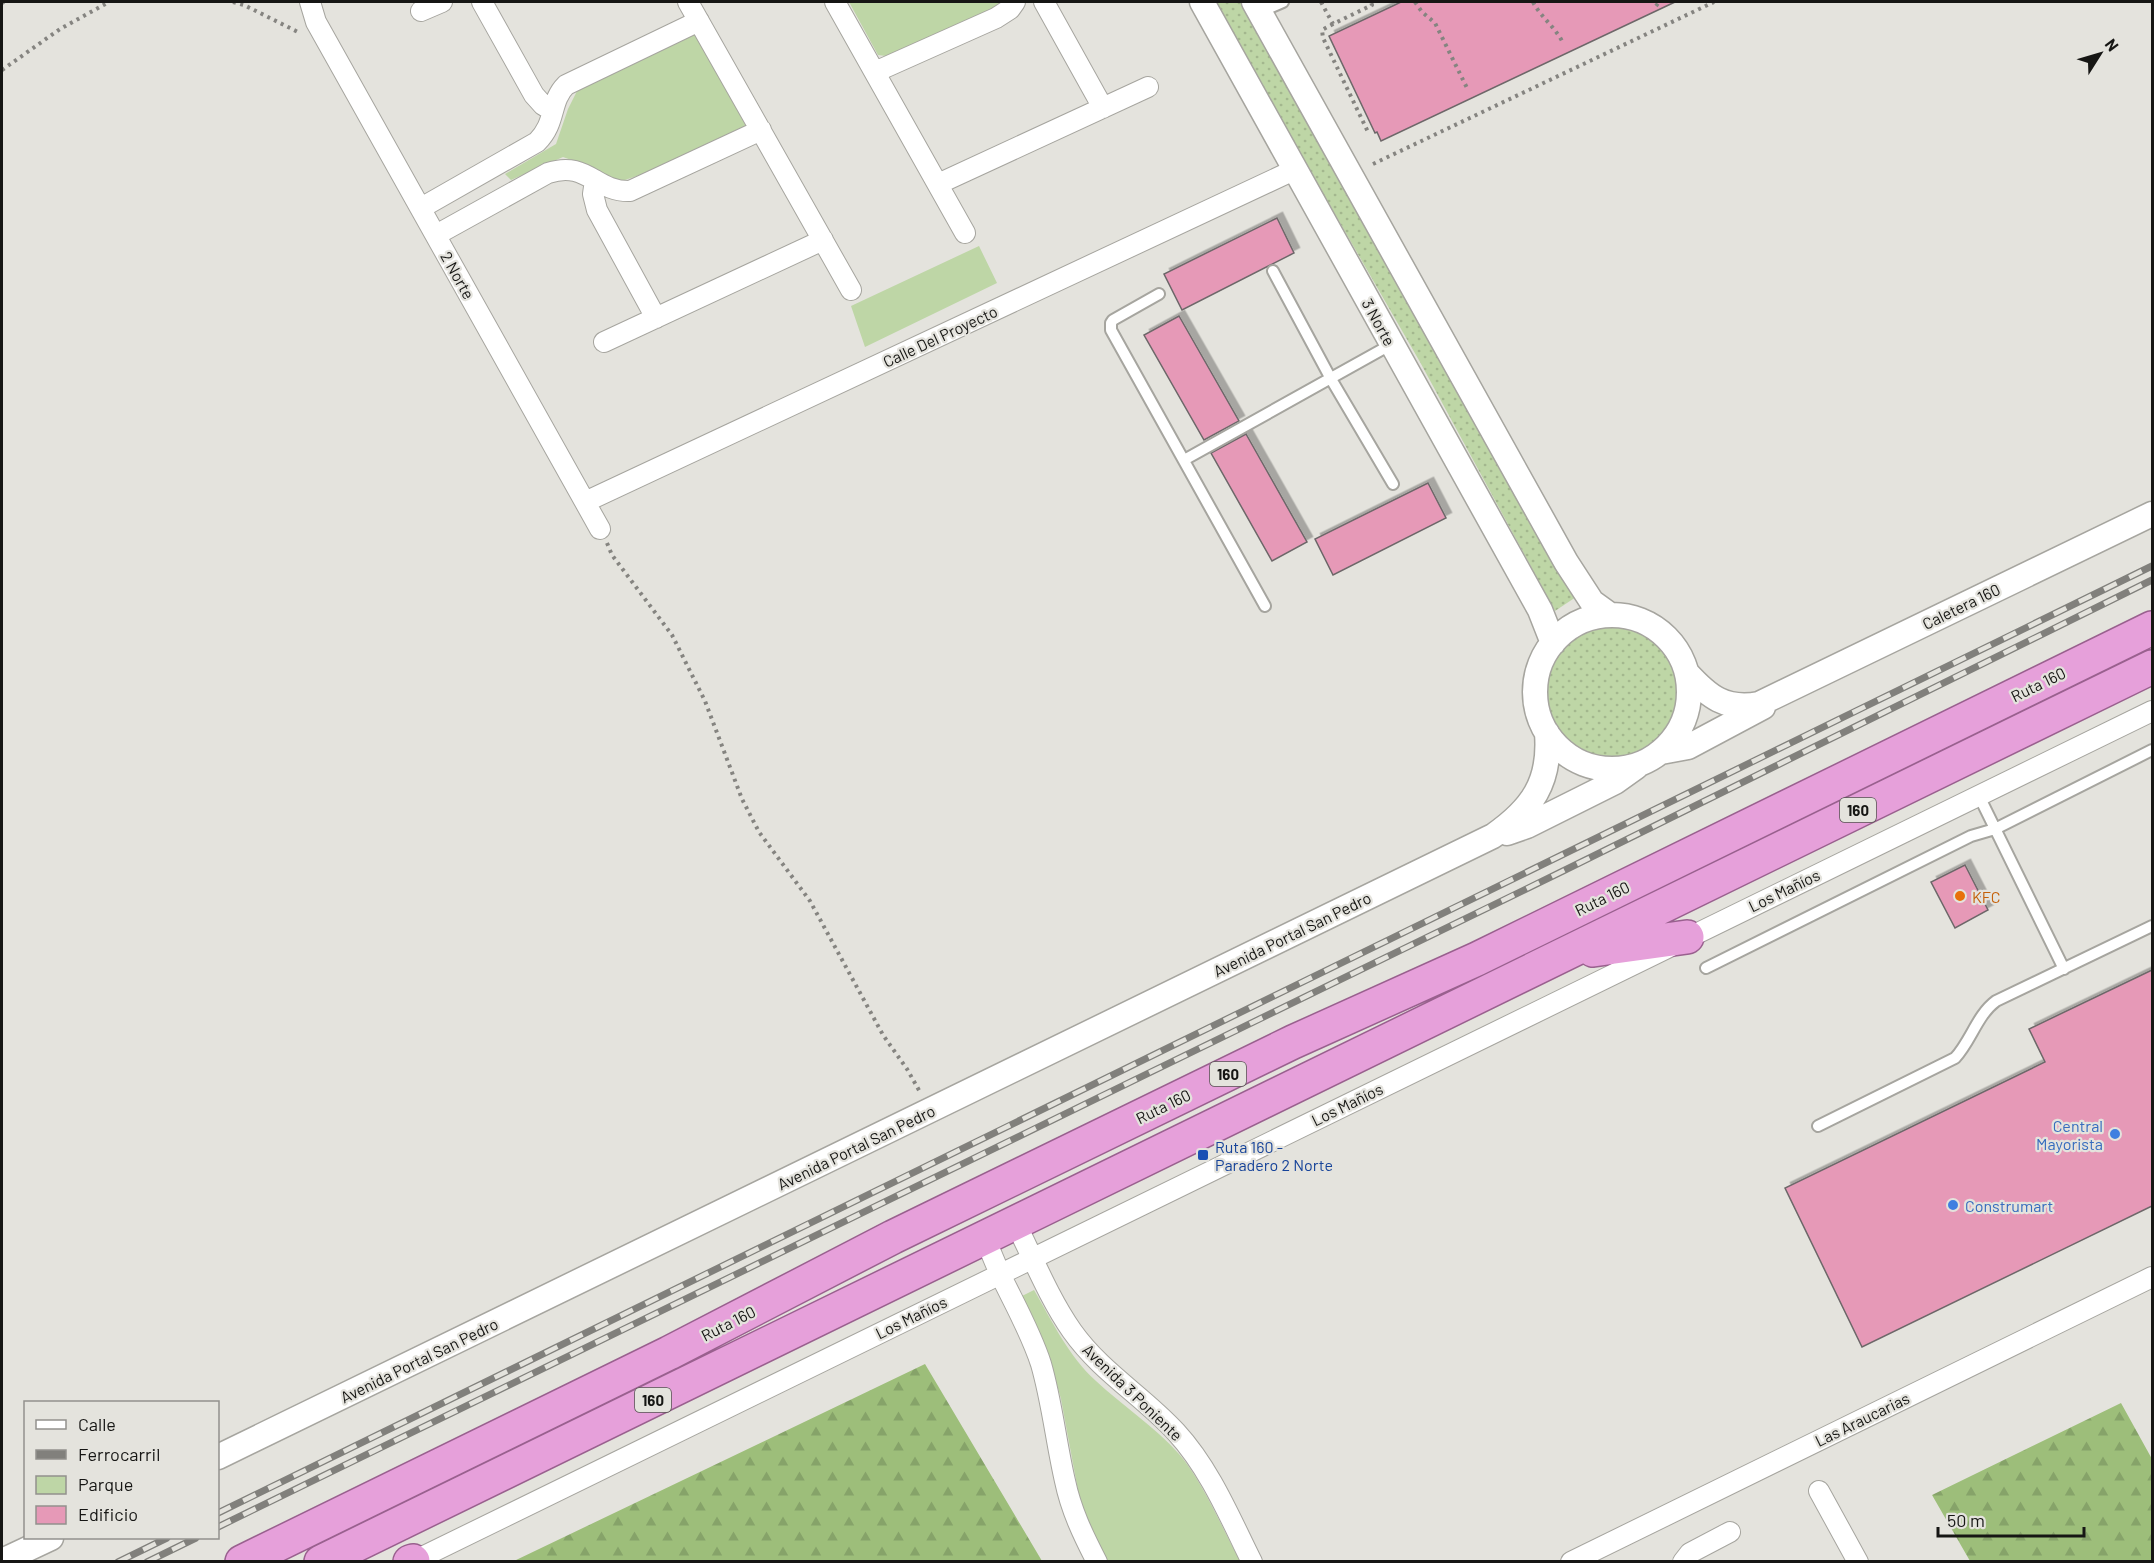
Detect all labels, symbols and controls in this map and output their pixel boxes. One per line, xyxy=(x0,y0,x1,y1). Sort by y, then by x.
north arrow xyxy=(2070,24,2130,84)
text: N xyxy=(2102,35,2123,55)
street label: 2 Norte xyxy=(437,248,479,302)
street label: 3 Norte xyxy=(1358,295,1400,349)
street label: Calle Del Proyecto xyxy=(880,301,1000,371)
street label: Caletera 160 xyxy=(1919,579,2003,633)
street label: Ruta 160 xyxy=(2008,663,2068,705)
road number: 160 xyxy=(1840,798,1876,822)
street label: Los Mañíos xyxy=(1745,865,1823,915)
street label: Ruta 160 xyxy=(1572,877,1632,919)
place label: KFC xyxy=(1972,887,2001,906)
street label: Avenida Portal San Pedro xyxy=(1210,888,1374,980)
marker: KFC xyxy=(1953,889,1967,903)
road number: 160 xyxy=(1210,1062,1246,1086)
street label: Los Mañíos xyxy=(1308,1079,1386,1129)
street label: Ruta 160 xyxy=(1133,1085,1193,1127)
street label: Avenida Portal San Pedro xyxy=(774,1101,938,1193)
place label: Central Mayorista xyxy=(2036,1116,2103,1153)
marker: Central Mayorista xyxy=(2108,1127,2122,1141)
place label: Ruta 160 - Paradero 2 Norte xyxy=(1215,1137,1333,1174)
marker: Ruta 160 - Paradero 2 Norte xyxy=(1196,1148,1210,1162)
place label: Construmart xyxy=(1965,1196,2053,1215)
marker: Construmart xyxy=(1946,1198,1960,1212)
street label: Los Mañíos xyxy=(872,1292,950,1342)
street label: Ruta 160 xyxy=(698,1301,758,1345)
street label: Avenida Portal San Pedro xyxy=(337,1314,501,1406)
street label: Avenida 3 Poniente xyxy=(1079,1340,1187,1444)
road number: 160 xyxy=(635,1388,671,1412)
street label: Las Araucarias xyxy=(1812,1388,1912,1450)
legend xyxy=(24,1401,219,1539)
text: Calle xyxy=(78,1413,116,1435)
text: Ferrocarril xyxy=(78,1443,160,1465)
text: Parque xyxy=(78,1473,133,1495)
scale bar xyxy=(1938,1500,2084,1538)
text: Edificio xyxy=(78,1503,138,1525)
text: 50 m xyxy=(1947,1509,1985,1531)

